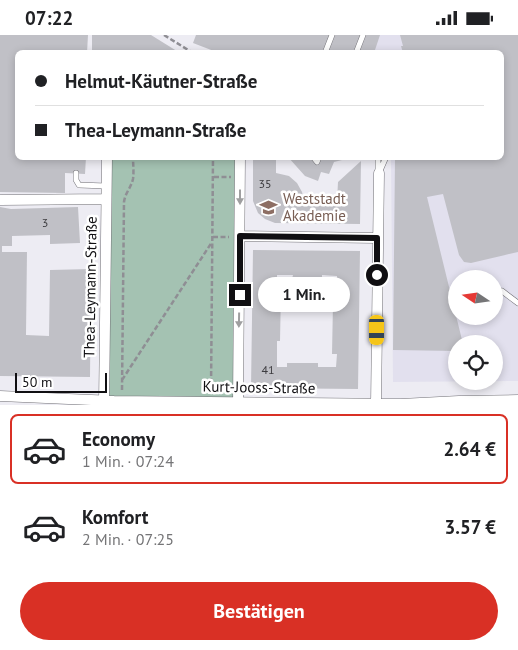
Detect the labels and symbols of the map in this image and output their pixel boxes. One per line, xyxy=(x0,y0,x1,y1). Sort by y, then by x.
house number: 35 xyxy=(258,176,272,191)
one-way arrow xyxy=(236,189,244,205)
place label: Weststadt Akademie xyxy=(283,189,346,225)
school or university icon: Weststadt Akademie xyxy=(259,197,279,217)
house number: 3 xyxy=(42,215,48,230)
street label: Thea-Leymann-Straße xyxy=(79,216,101,358)
route start xyxy=(366,264,388,286)
north arrow xyxy=(448,270,502,325)
callout: 1 Min. xyxy=(258,277,350,313)
route end xyxy=(229,284,251,306)
one-way arrow xyxy=(235,312,243,328)
car xyxy=(369,315,384,345)
house number: 41 xyxy=(261,362,275,377)
scale bar xyxy=(15,370,108,393)
street label: Kurt-Jooss-Straße xyxy=(202,377,316,397)

